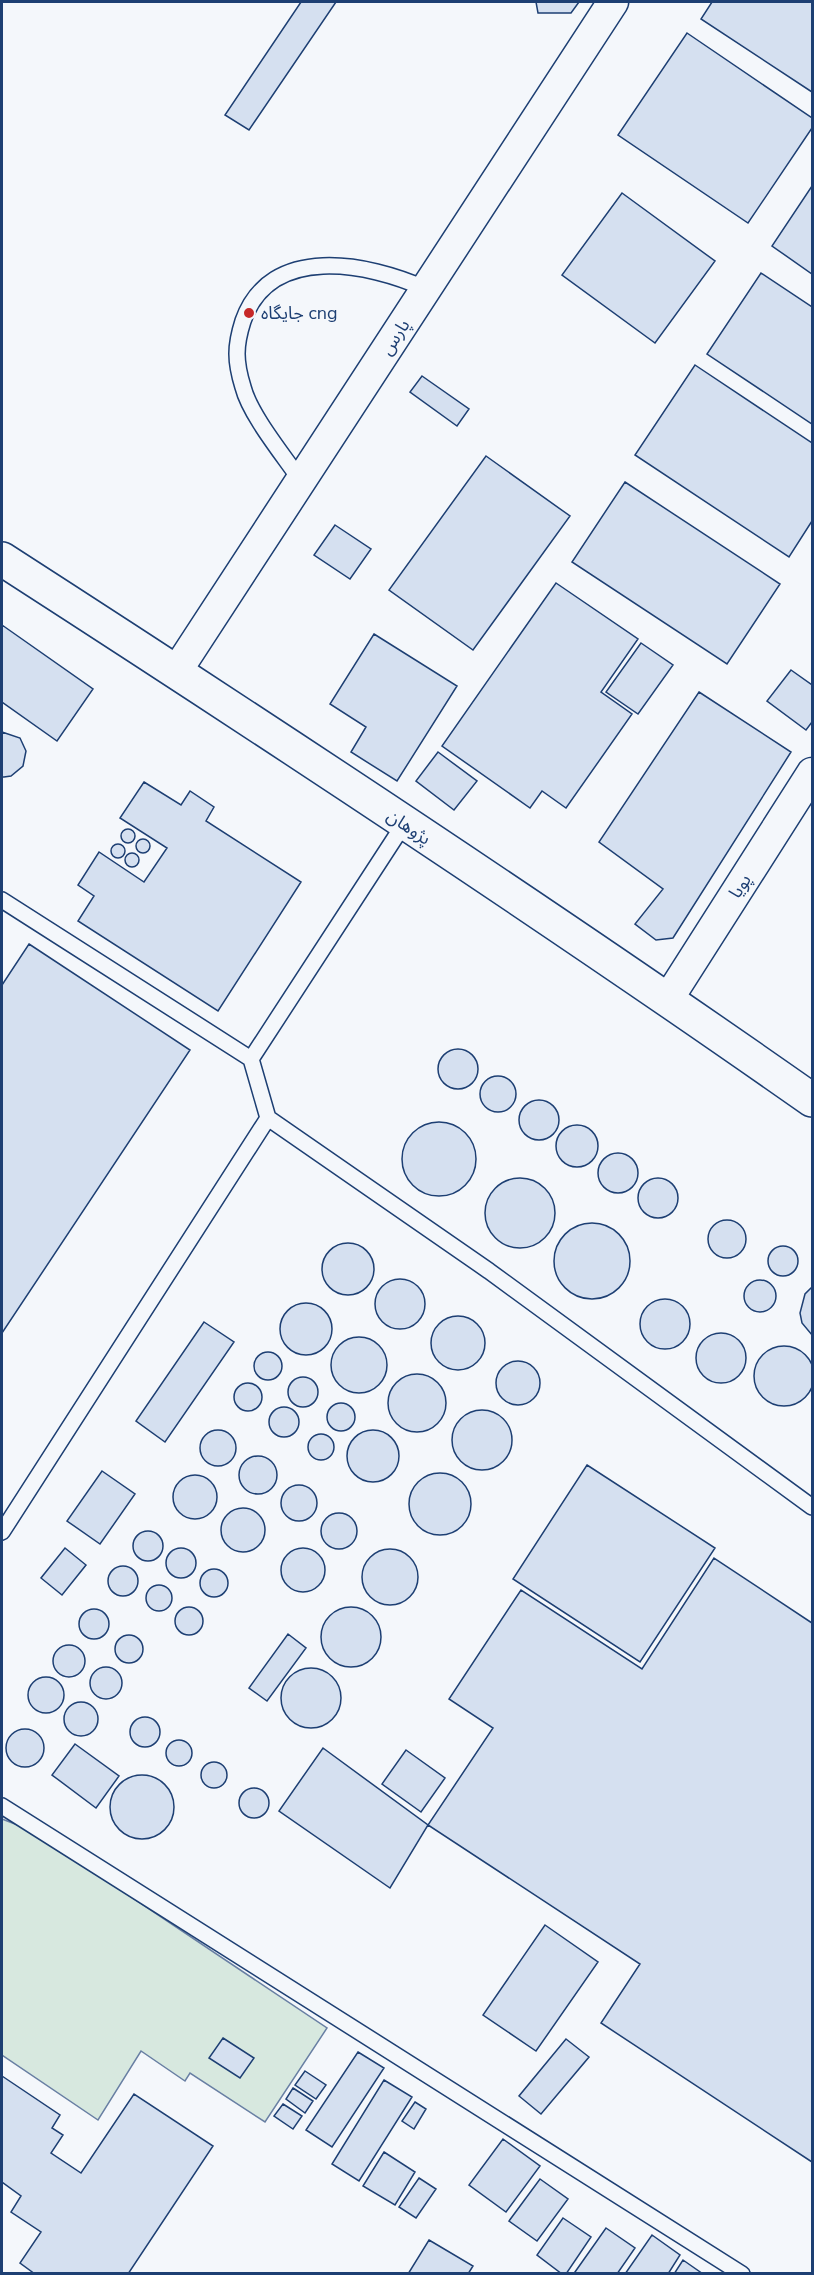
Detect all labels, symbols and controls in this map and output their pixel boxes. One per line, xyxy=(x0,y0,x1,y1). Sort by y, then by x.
place label: جایگاه cng xyxy=(261,301,338,325)
marker: جایگاه cng xyxy=(242,306,256,320)
street label: پارس xyxy=(374,314,416,360)
street label: پژوهان xyxy=(382,803,436,851)
street label: پویا xyxy=(723,869,757,903)

